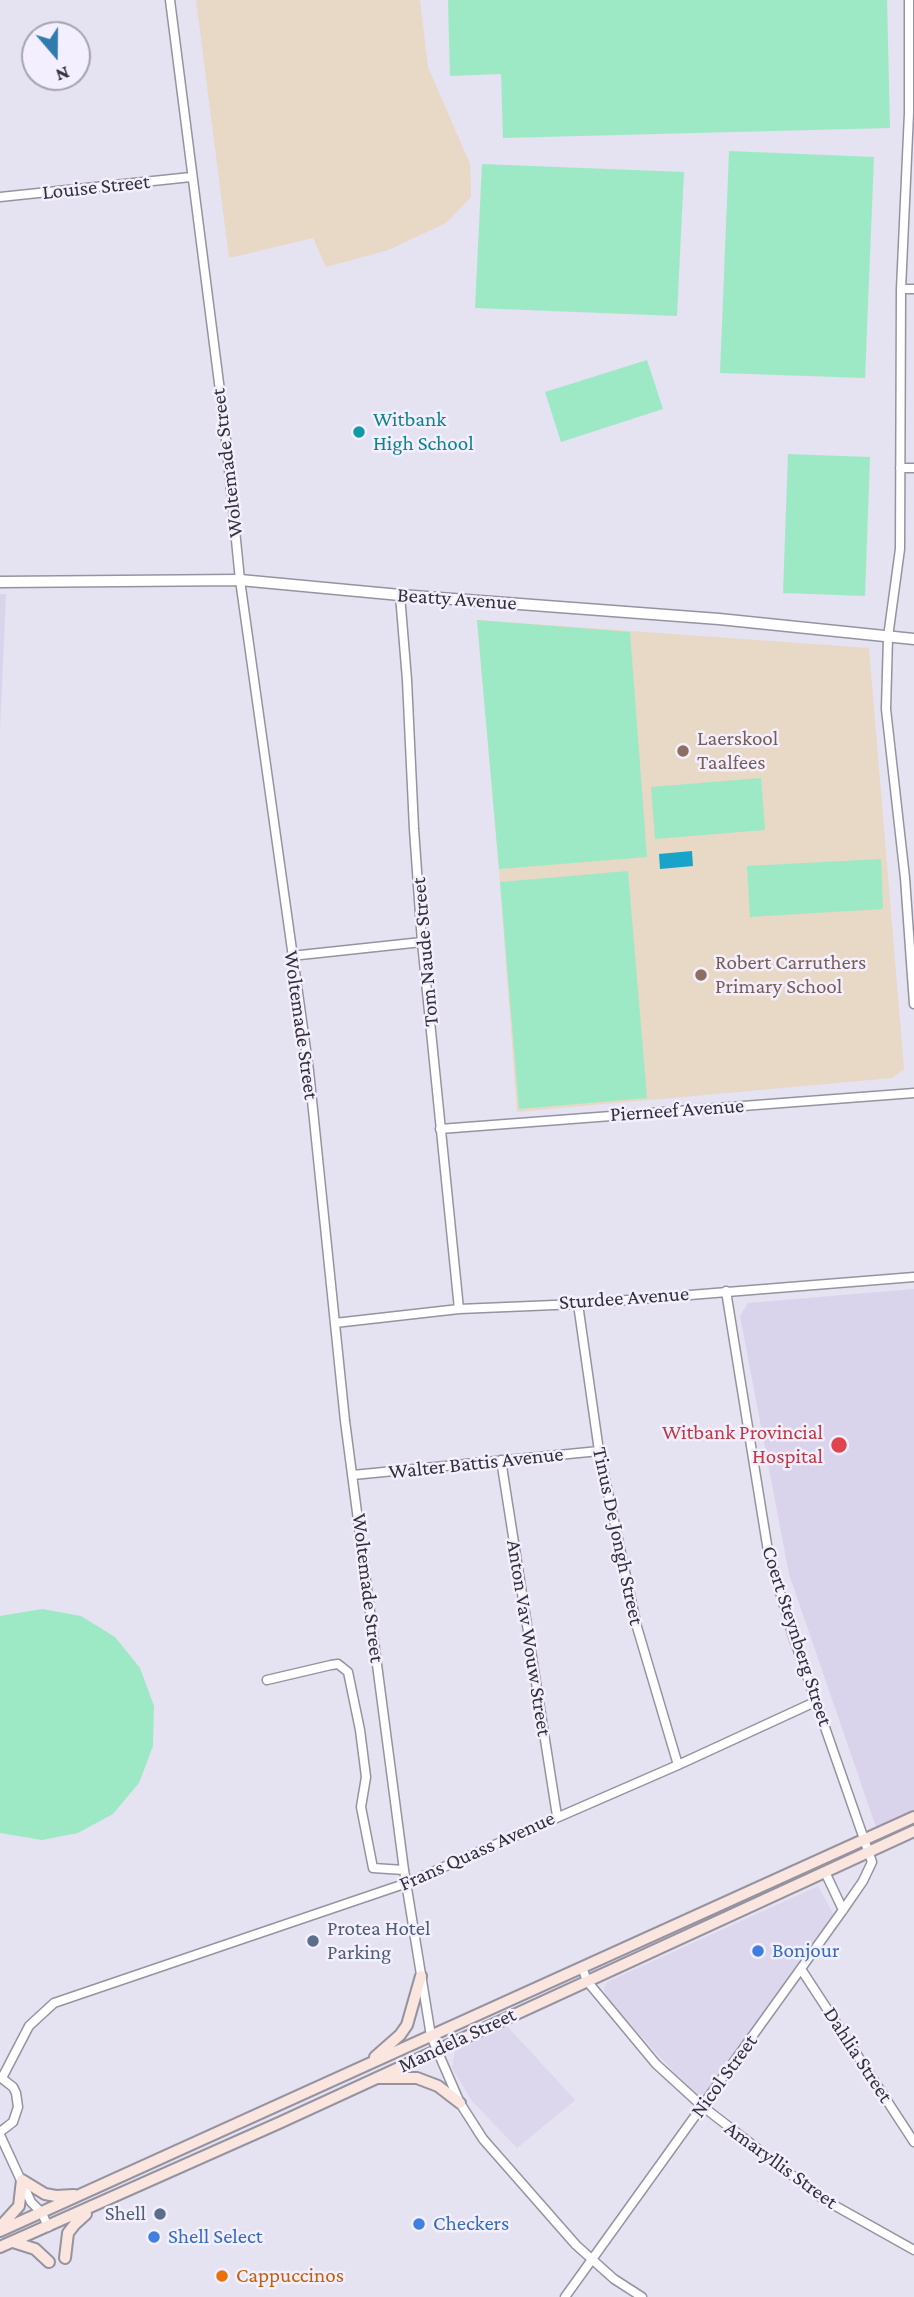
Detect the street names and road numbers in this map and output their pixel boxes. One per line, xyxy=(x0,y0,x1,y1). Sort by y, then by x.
street label: Louise Street xyxy=(41,169,151,205)
street label: Woltemade Street xyxy=(205,387,249,539)
street label: Beatty Avenue xyxy=(396,582,518,616)
street label: Tom Naude Street xyxy=(406,876,444,1028)
street label: Woltemade Street xyxy=(278,949,324,1101)
street label: Pierneef Avenue xyxy=(609,1093,745,1127)
street label: Sturdee Avenue xyxy=(558,1281,690,1315)
street label: Walter Battis Avenue xyxy=(387,1441,565,1485)
street label: Tinus De Jongh Street xyxy=(587,1445,649,1627)
street label: Woltemade Street xyxy=(346,1512,390,1664)
street label: Anton Vav Wouw Street xyxy=(501,1538,557,1738)
street label: Coert Steynberg Street xyxy=(756,1543,838,1729)
street label: Frans Quass Avenue xyxy=(395,1805,559,1897)
street label: Mandela Street xyxy=(394,2002,520,2078)
street label: Dahlia Street xyxy=(818,2002,898,2108)
street label: Nicol Street xyxy=(685,2029,763,2123)
street label: Amaryllis Street xyxy=(720,2116,842,2214)

